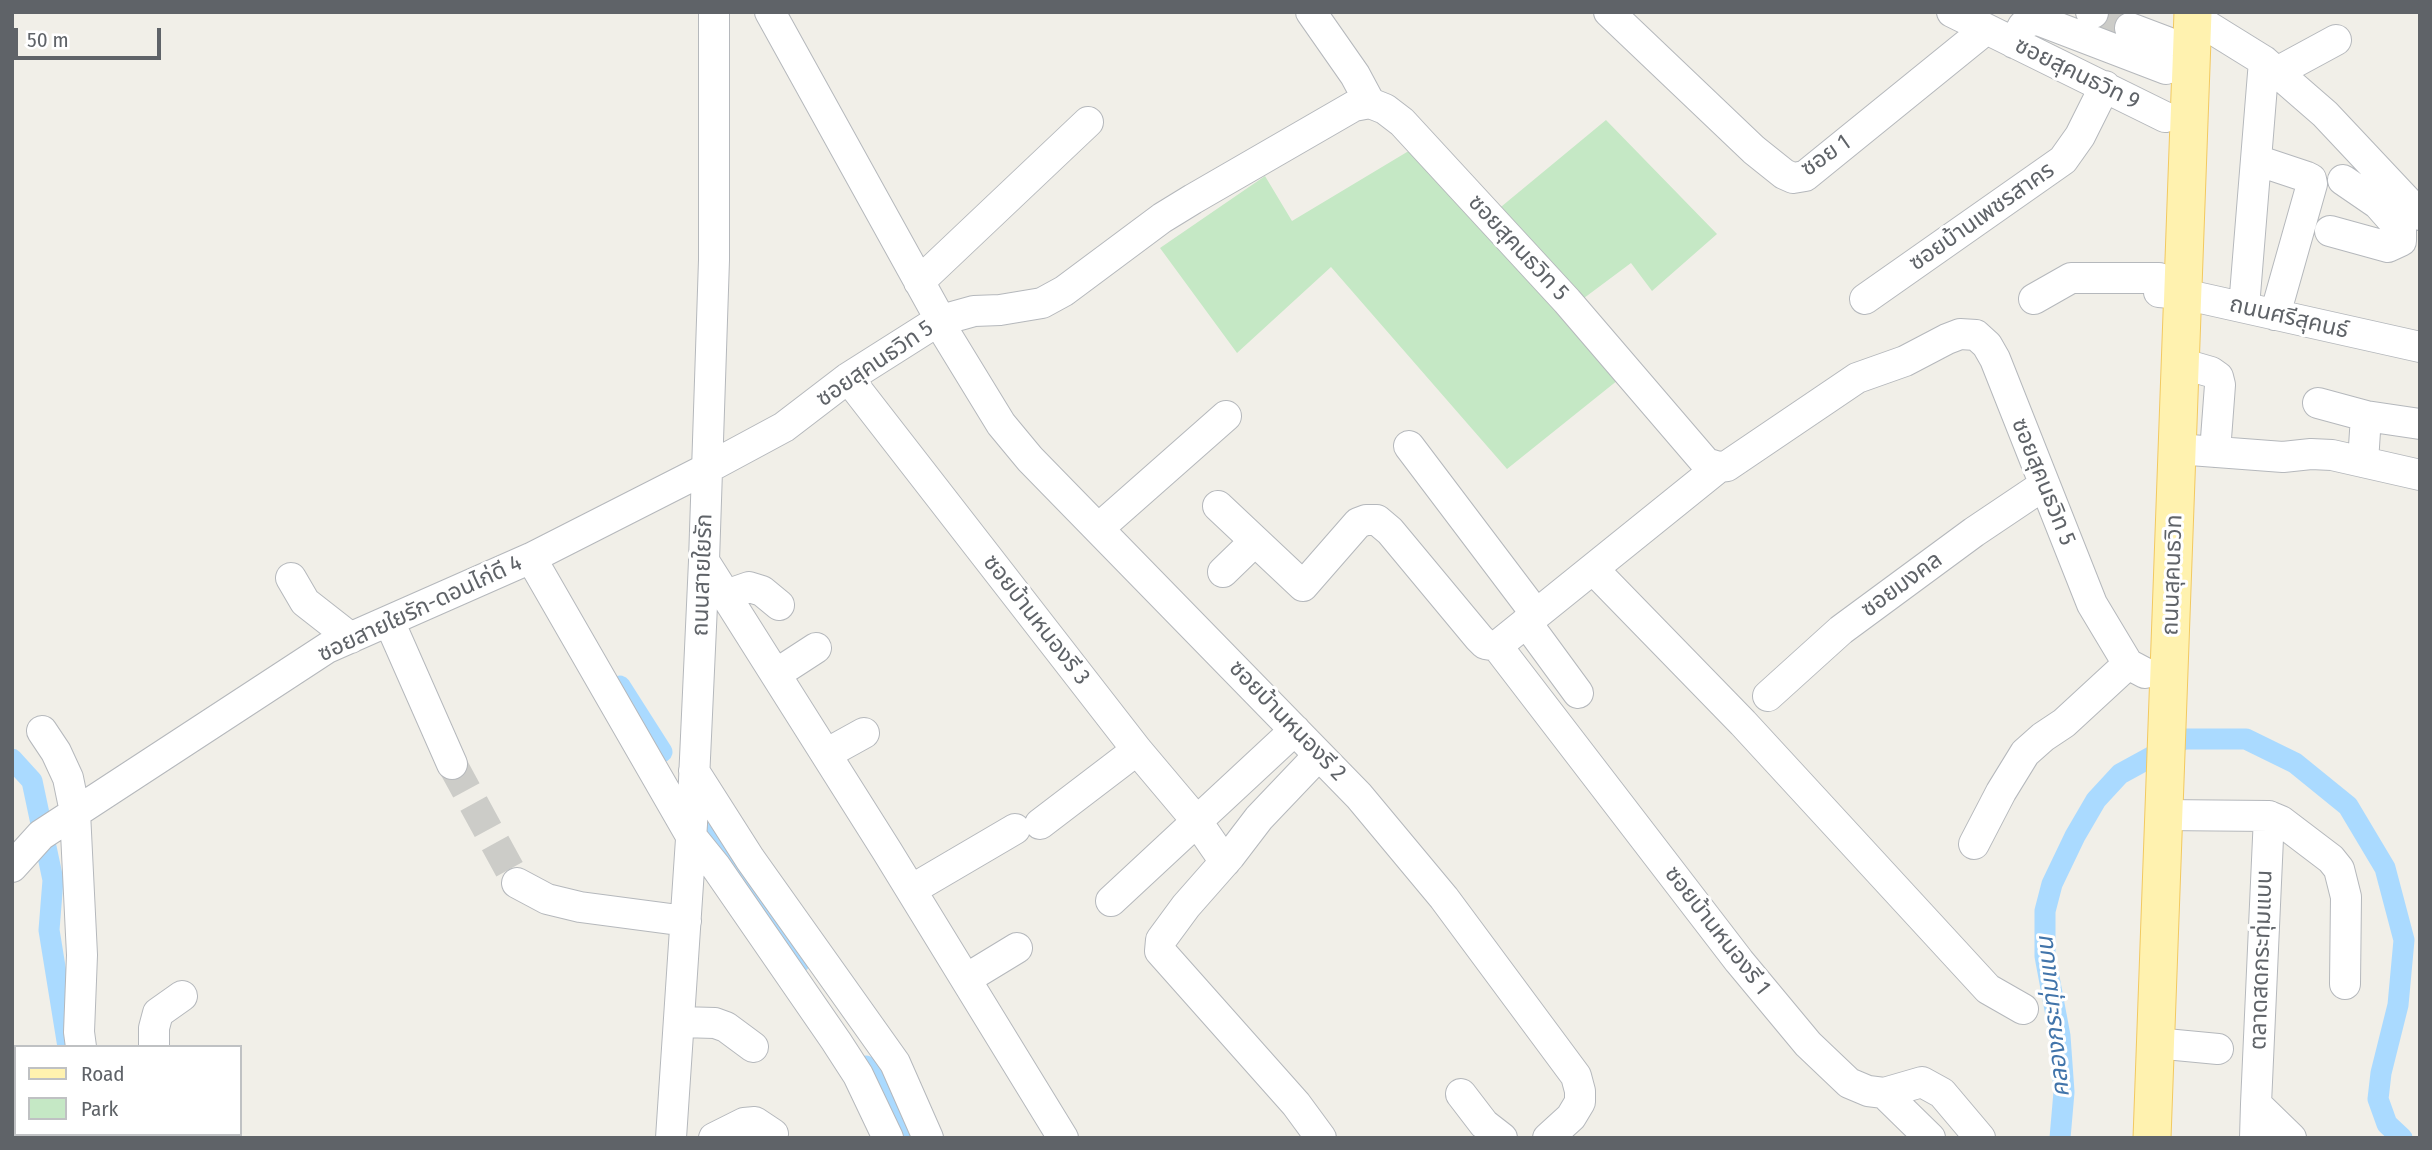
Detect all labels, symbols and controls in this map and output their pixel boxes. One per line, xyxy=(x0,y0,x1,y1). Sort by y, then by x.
scale bar xyxy=(18,14,164,58)
text: 50 m xyxy=(27,27,69,53)
street label: ซอยสุคนธวิท 9 xyxy=(2010,32,2144,116)
street label: ซอย 1 xyxy=(1796,129,1856,183)
street label: ซอยบ้านเพชรสาคร xyxy=(1904,157,2060,277)
street label: ซอยสุคนธวิท 5 xyxy=(1462,189,1574,307)
street label: ถนนศรีสุคนธ์ xyxy=(2227,291,2351,345)
street label: ซอยสุคนธวิท 5 xyxy=(811,315,939,413)
street label: ซอยสุคนธวิท 5 xyxy=(2005,414,2081,550)
street label: ถนนสายใยรัก xyxy=(687,513,719,637)
street label: ถนนสุคนธวิท xyxy=(2157,514,2189,636)
street label: ซอยมงคล xyxy=(1856,546,1948,624)
street label: ซอยสายใยรัก-ดอนไก่ดี 4 xyxy=(314,550,526,668)
street label: ซอยบ้านหนองรี 3 xyxy=(977,550,1095,690)
street label: ซอยบ้านหนองรี 2 xyxy=(1223,655,1351,787)
street label: ซอยบ้านหนองรี 1 xyxy=(1658,861,1776,1001)
street label: ตลาดสดกระทุ่มแบน xyxy=(2245,869,2279,1051)
water label: คลองกระทุ่มแบน xyxy=(2031,935,2077,1099)
legend xyxy=(14,1045,242,1136)
text: Road xyxy=(81,1061,125,1087)
text: Park xyxy=(81,1096,118,1122)

